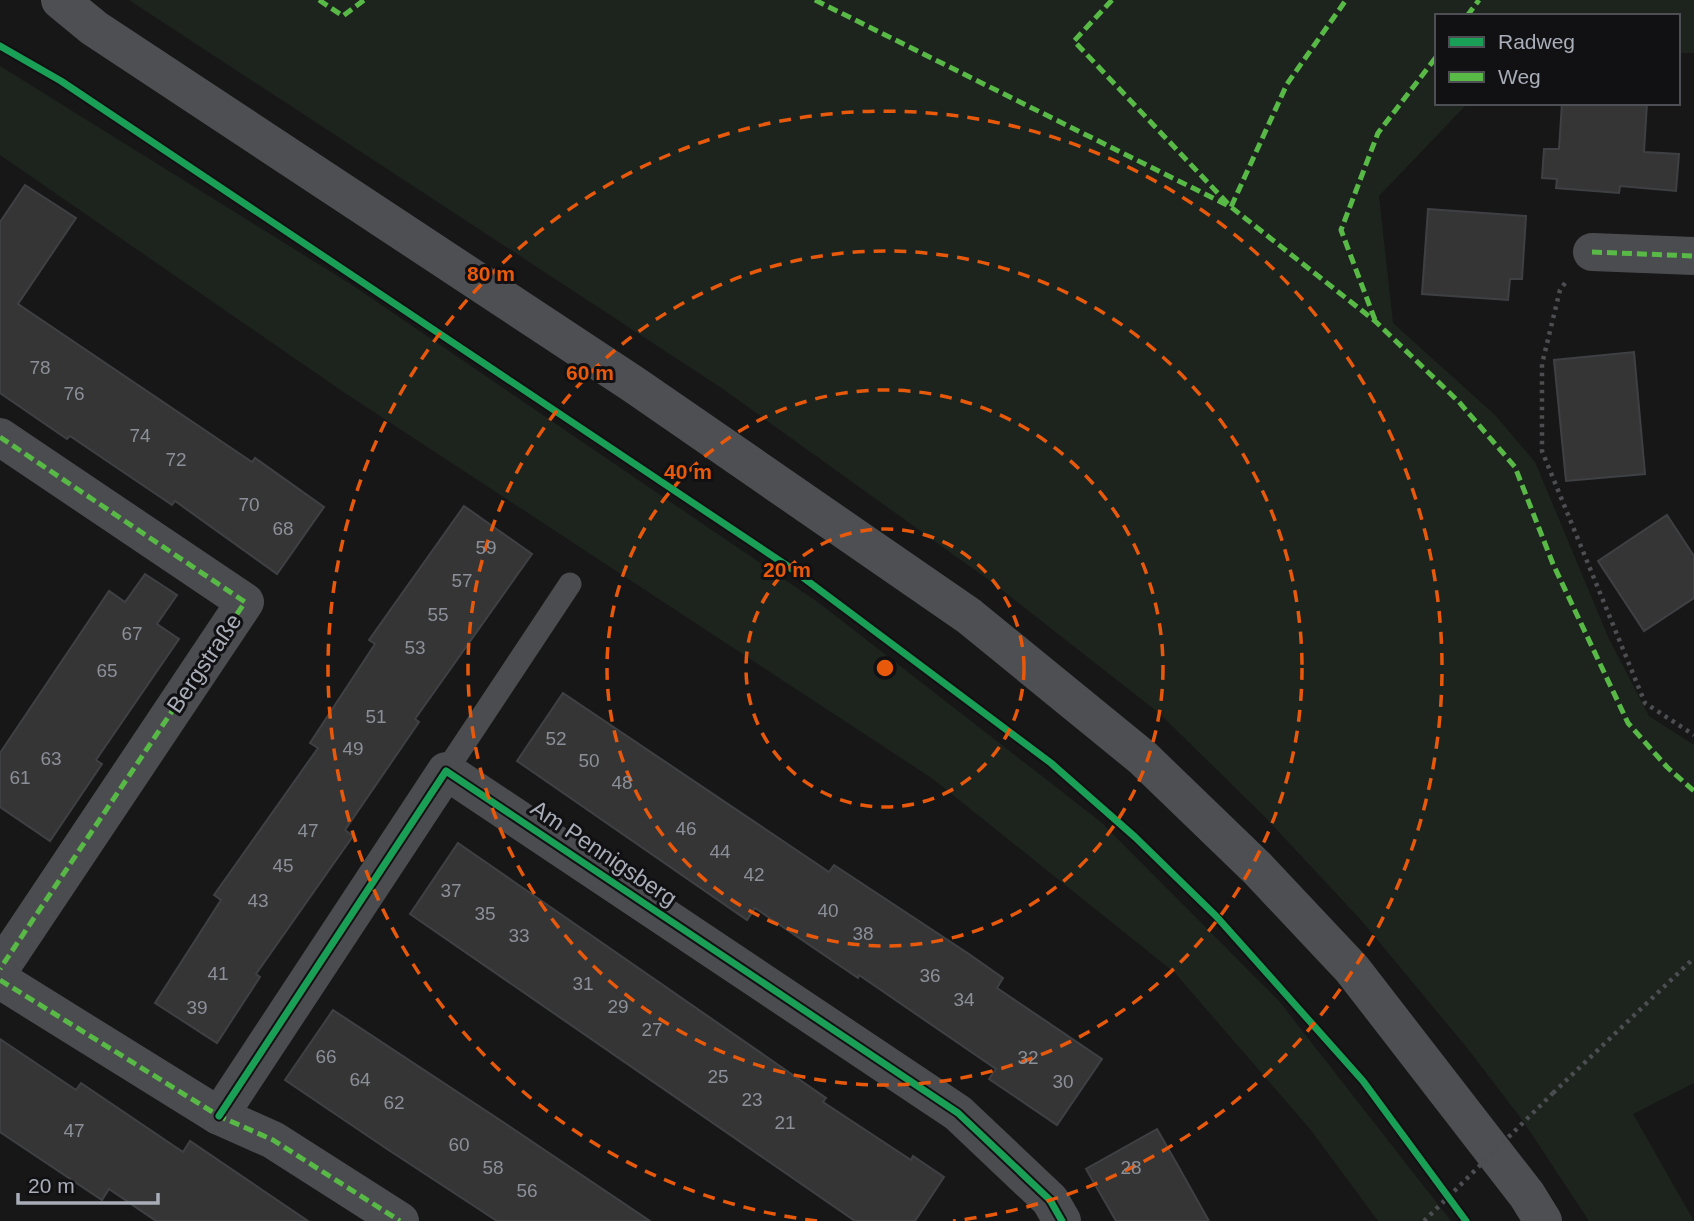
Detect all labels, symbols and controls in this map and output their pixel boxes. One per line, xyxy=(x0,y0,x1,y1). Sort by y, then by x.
legend xyxy=(1435,14,1680,105)
text: Radweg xyxy=(1498,30,1575,53)
text: Weg xyxy=(1498,65,1541,88)
text: 80 m xyxy=(467,262,515,285)
house number: 78 xyxy=(29,357,51,378)
text: 60 m xyxy=(566,361,614,384)
house number: 76 xyxy=(63,383,85,404)
house number: 74 xyxy=(129,425,151,446)
house number: 72 xyxy=(165,449,187,470)
text: 40 m xyxy=(664,460,712,483)
house number: 70 xyxy=(238,494,260,515)
house number: 68 xyxy=(272,518,294,539)
house number: 59 xyxy=(475,537,497,558)
text: 20 m xyxy=(763,558,811,581)
house number: 57 xyxy=(451,570,473,591)
house number: 55 xyxy=(427,604,449,625)
street label: Bergstraße xyxy=(161,609,247,717)
house number: 67 xyxy=(121,623,143,644)
house number: 53 xyxy=(404,637,426,658)
centre of rings xyxy=(873,656,897,680)
house number: 65 xyxy=(96,660,118,681)
house number: 51 xyxy=(365,706,387,727)
house number: 52 xyxy=(545,728,567,749)
house number: 49 xyxy=(342,738,364,759)
house number: 63 xyxy=(40,748,62,769)
house number: 50 xyxy=(578,750,600,771)
house number: 61 xyxy=(9,767,31,788)
house number: 48 xyxy=(611,772,633,793)
street label: Am Pennigsberg xyxy=(526,795,682,911)
house number: 46 xyxy=(675,818,697,839)
house number: 47 xyxy=(297,820,319,841)
house number: 44 xyxy=(709,841,731,862)
house number: 45 xyxy=(272,855,294,876)
house number: 42 xyxy=(743,864,765,885)
house number: 37 xyxy=(440,880,462,901)
house number: 43 xyxy=(247,890,269,911)
house number: 40 xyxy=(817,900,839,921)
house number: 35 xyxy=(474,903,496,924)
house number: 38 xyxy=(852,923,874,944)
house number: 33 xyxy=(508,925,530,946)
house number: 41 xyxy=(207,963,229,984)
house number: 36 xyxy=(919,965,941,986)
house number: 31 xyxy=(572,973,594,994)
house number: 34 xyxy=(953,989,975,1010)
house number: 29 xyxy=(607,996,629,1017)
house number: 39 xyxy=(186,997,208,1018)
house number: 27 xyxy=(641,1019,663,1040)
house number: 66 xyxy=(315,1046,337,1067)
house number: 32 xyxy=(1017,1047,1039,1068)
house number: 25 xyxy=(707,1066,729,1087)
house number: 64 xyxy=(349,1069,371,1090)
house number: 30 xyxy=(1052,1071,1074,1092)
house number: 23 xyxy=(741,1089,763,1110)
house number: 62 xyxy=(383,1092,405,1113)
house number: 21 xyxy=(774,1112,796,1133)
house number: 47 xyxy=(63,1120,85,1141)
house number: 60 xyxy=(448,1134,470,1155)
house number: 58 xyxy=(482,1157,504,1178)
house number: 28 xyxy=(1120,1157,1142,1178)
scale bar xyxy=(18,1162,158,1206)
text: 20 m xyxy=(28,1174,75,1197)
house number: 56 xyxy=(516,1180,538,1201)

